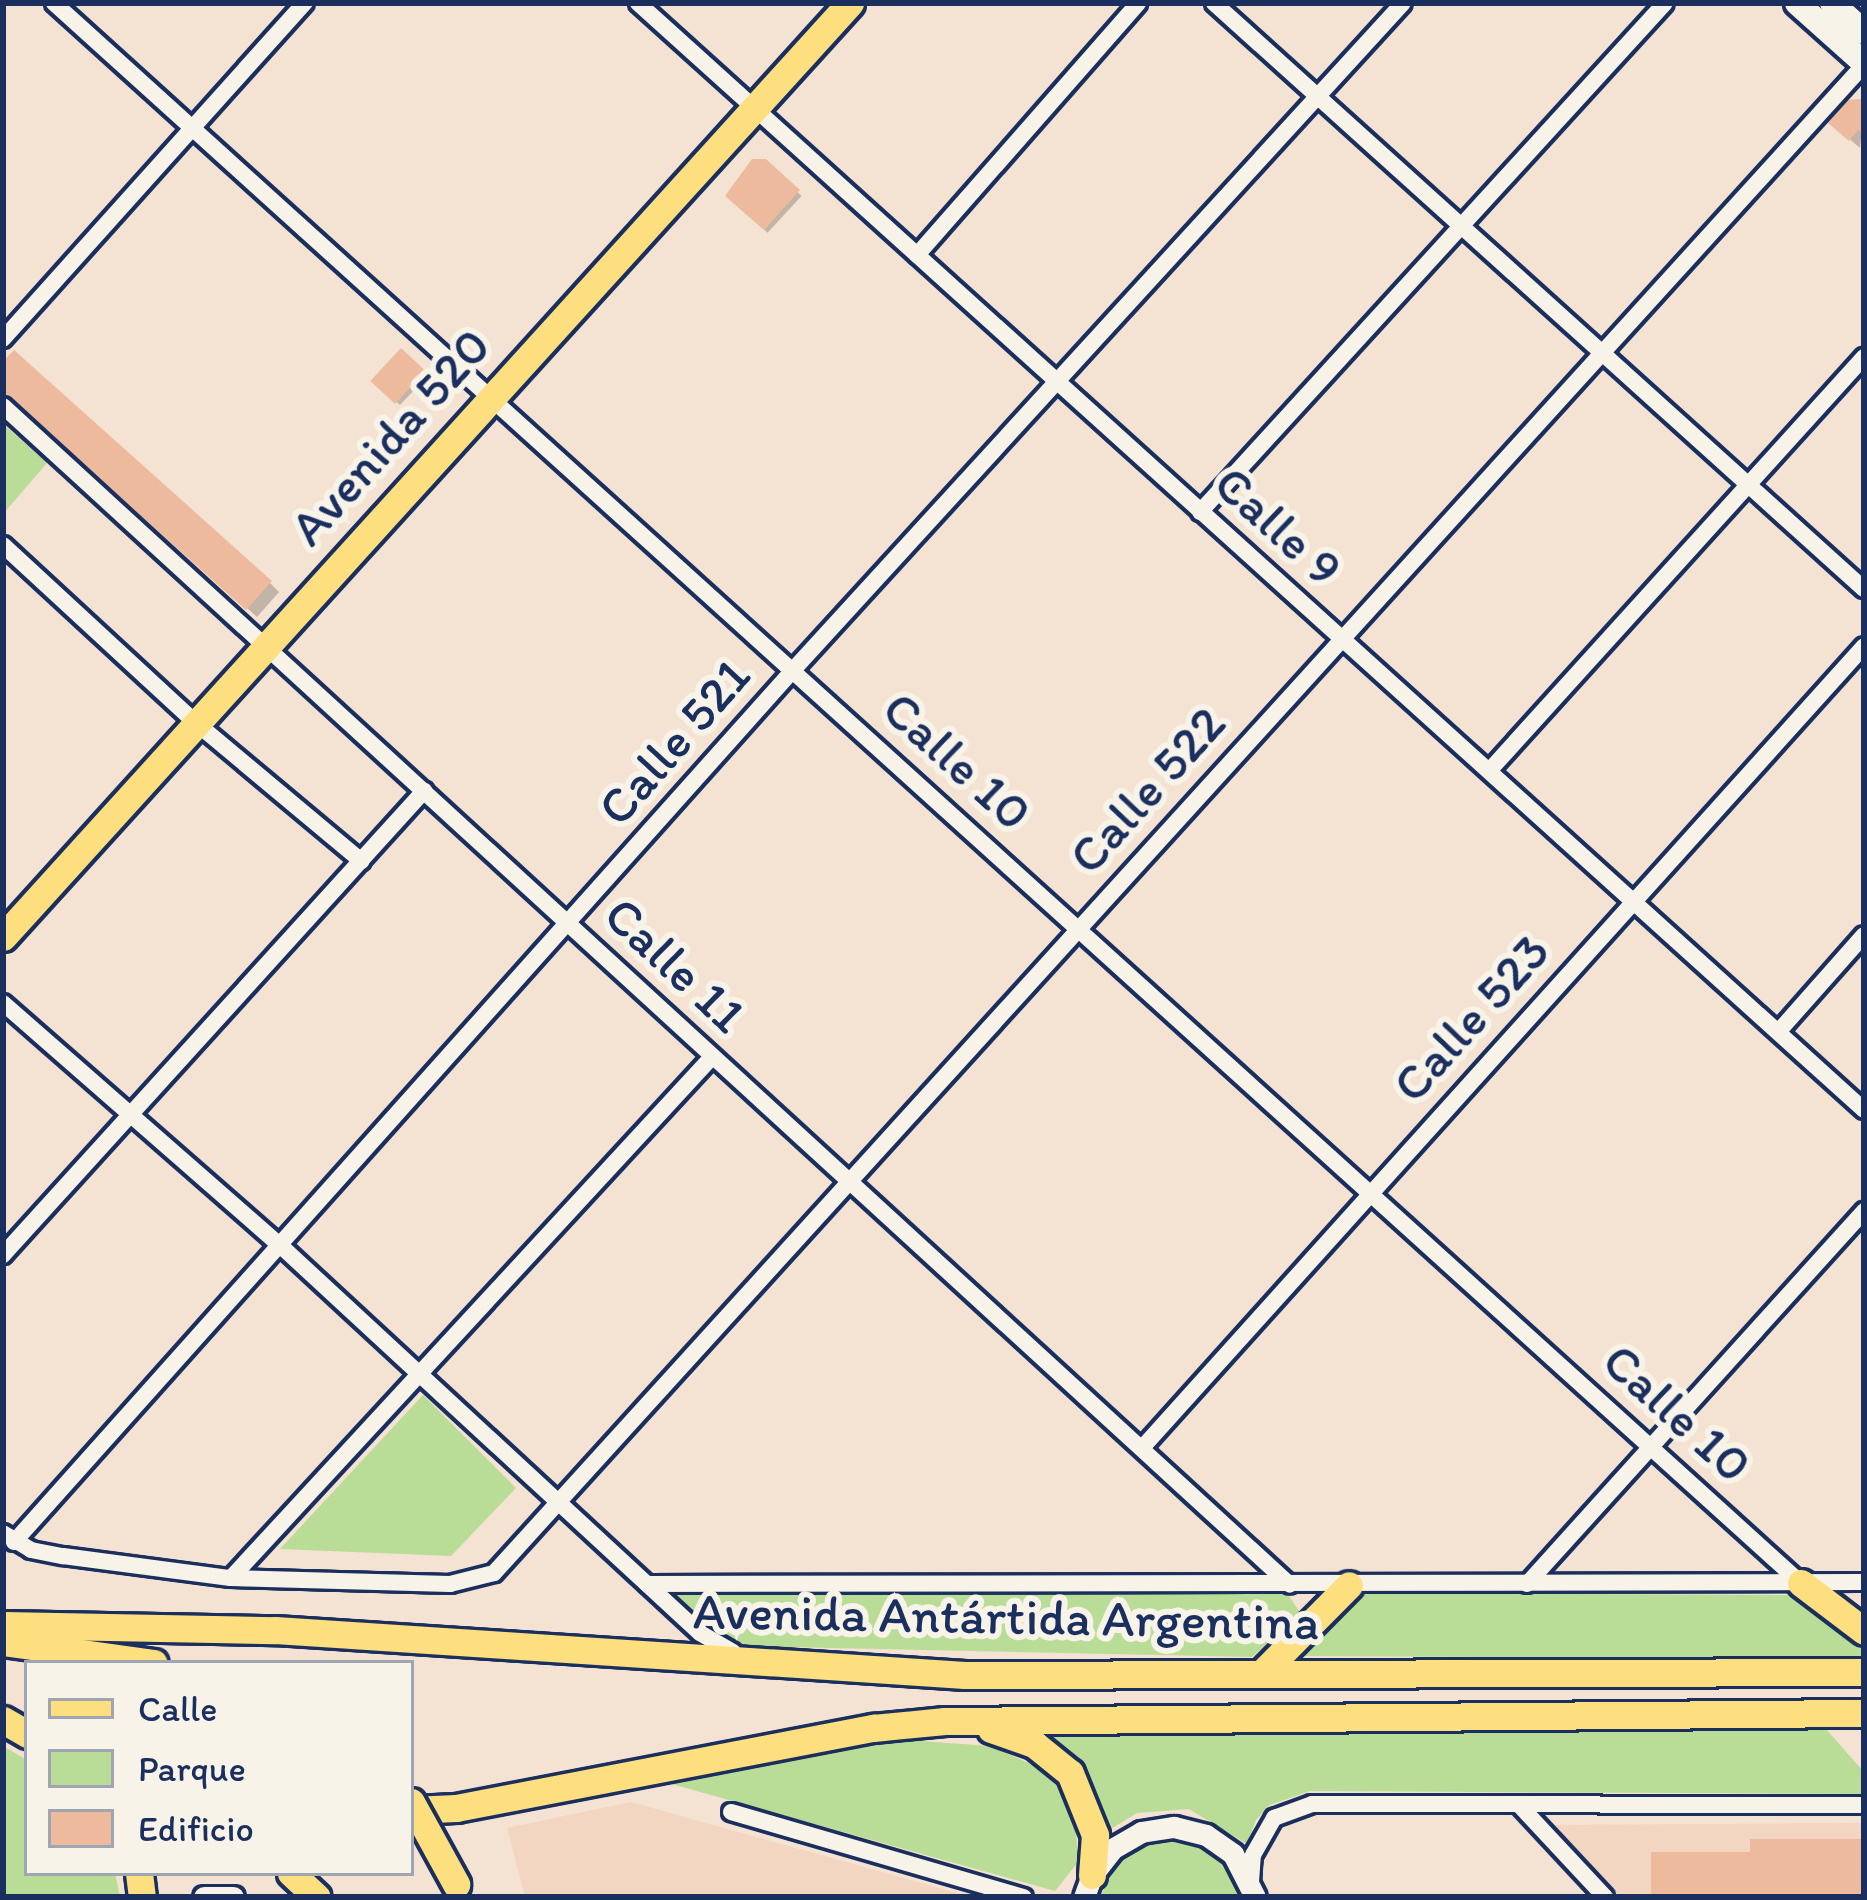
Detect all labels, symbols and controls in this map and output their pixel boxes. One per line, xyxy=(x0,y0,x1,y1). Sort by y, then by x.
street label: Avenida 520 xyxy=(277,316,503,558)
street label: Calle 9 xyxy=(1202,453,1354,599)
street label: Calle 521 xyxy=(585,646,763,838)
street label: Calle 10 xyxy=(870,678,1044,844)
street label: Calle 522 xyxy=(1056,694,1238,886)
street label: Calle 11 xyxy=(592,884,758,1046)
street label: Calle 523 xyxy=(1380,921,1562,1115)
street label: Calle 10 xyxy=(1590,1330,1764,1496)
street label: Avenida Antártida Argentina xyxy=(692,1581,1320,1653)
legend xyxy=(24,1660,414,1876)
text: Calle xyxy=(138,1687,217,1730)
text: Parque xyxy=(138,1747,246,1790)
text: Edificio xyxy=(138,1807,254,1850)

